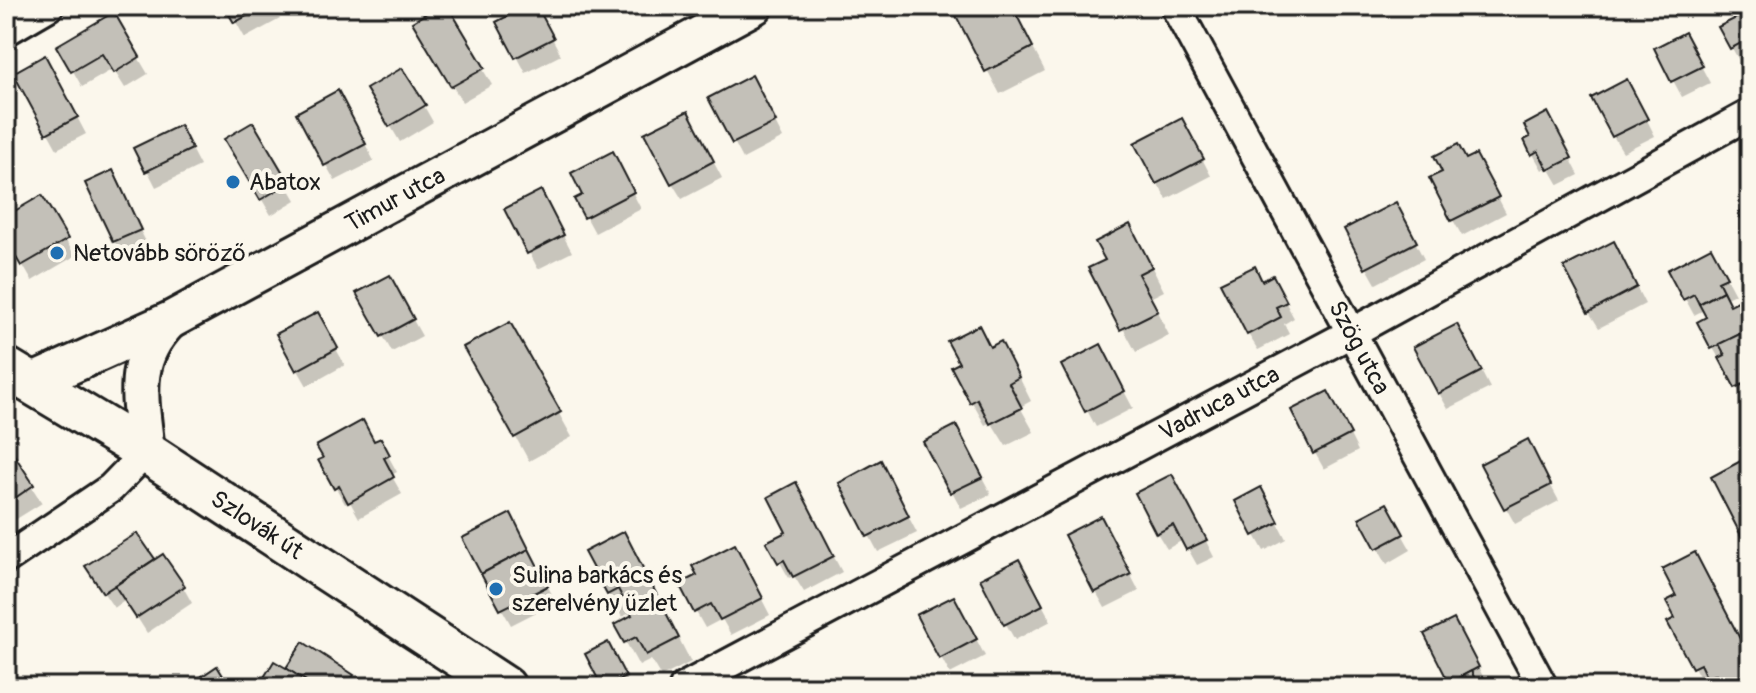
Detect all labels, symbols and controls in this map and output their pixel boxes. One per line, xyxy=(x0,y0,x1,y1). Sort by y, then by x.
street label: Timur utca xyxy=(340,161,450,238)
place label: Abatox xyxy=(249,168,321,197)
marker: Abatox xyxy=(224,173,242,191)
place label: Netovább söröző xyxy=(73,239,246,268)
marker: Netovább söröző xyxy=(48,244,66,262)
street label: Szög utca xyxy=(1322,296,1396,399)
street label: Vadruca utca xyxy=(1154,359,1284,447)
street label: Szlovák út xyxy=(205,484,309,566)
place label: Sulina barkács és szerelvény üzlet xyxy=(512,561,682,618)
marker: Sulina barkács és szerelvény üzlet xyxy=(487,580,505,598)

